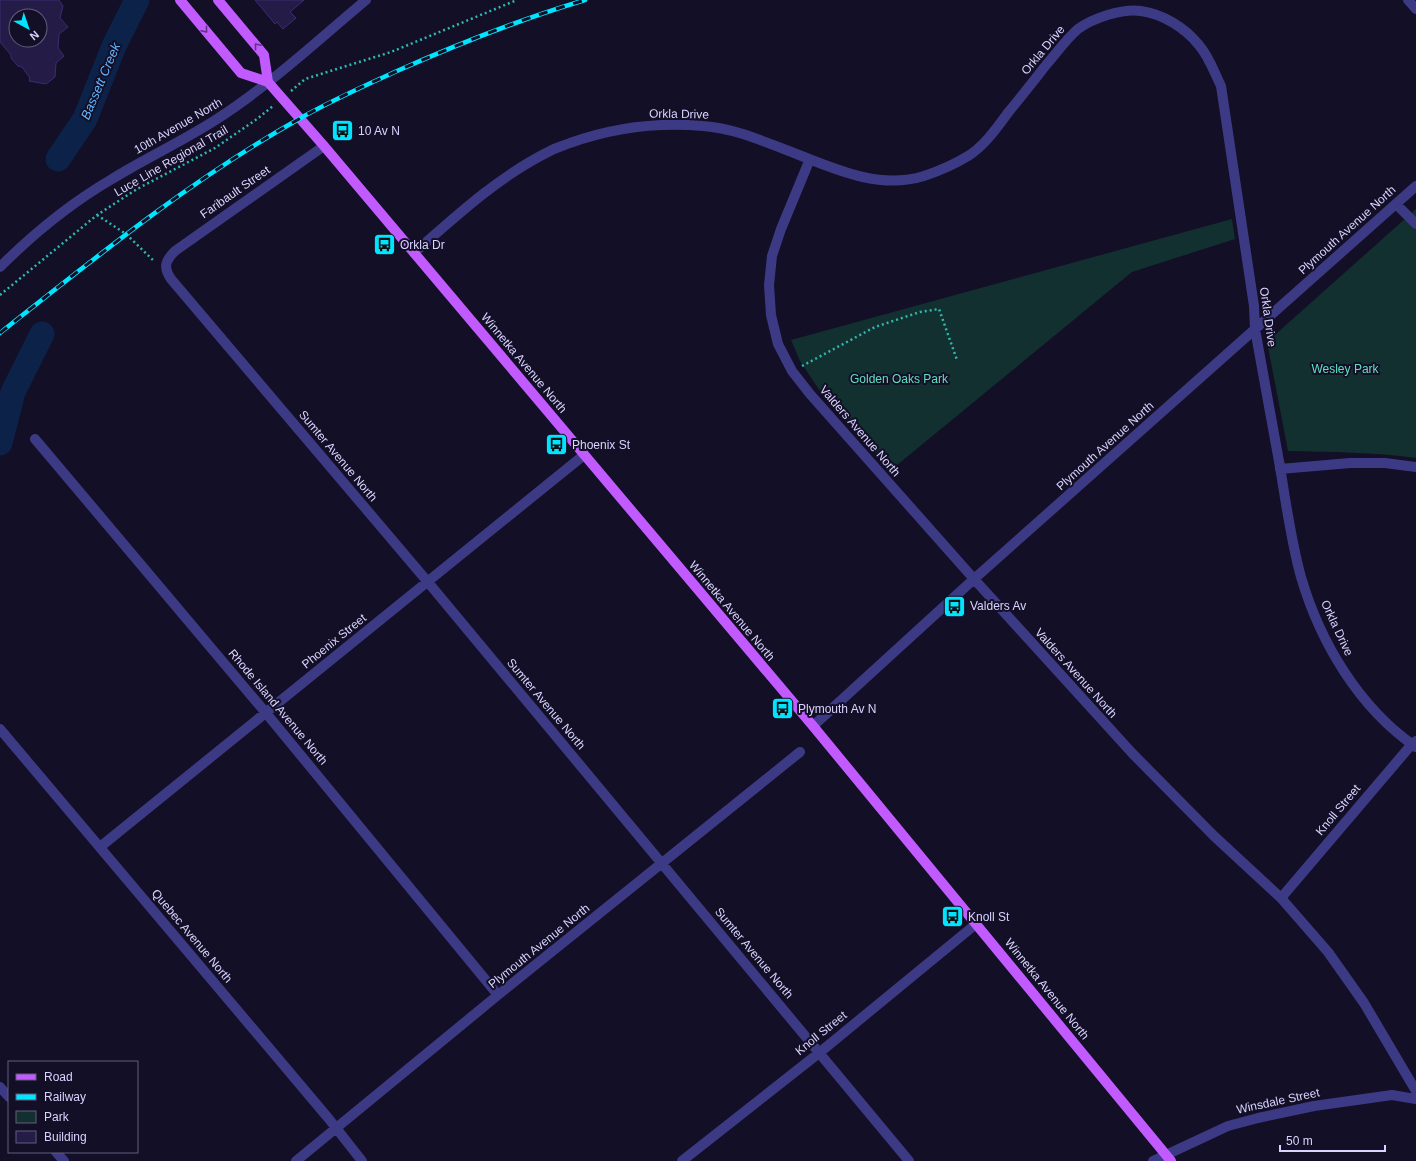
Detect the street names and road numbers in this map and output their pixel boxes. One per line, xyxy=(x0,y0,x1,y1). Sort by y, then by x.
street label: Orkla Drive xyxy=(1018,22,1068,77)
street label: 10th Avenue North xyxy=(132,95,224,157)
street label: Orkla Drive xyxy=(649,106,709,122)
street label: Luce Line Regional Trail xyxy=(112,123,230,199)
street label: Faribault Street xyxy=(197,162,273,221)
street label: Plymouth Avenue North xyxy=(1296,183,1398,277)
street label: Orkla Drive xyxy=(1257,286,1279,348)
street label: Winnetka Avenue North xyxy=(478,310,570,416)
street label: Valders Avenue North xyxy=(817,383,903,479)
street label: Plymouth Avenue North xyxy=(1054,399,1156,493)
street label: Sumter Avenue North xyxy=(296,408,380,504)
street label: Winnetka Avenue North xyxy=(686,558,778,664)
street label: Orkla Drive xyxy=(1318,598,1356,658)
street label: Phoenix Street xyxy=(299,610,370,671)
street label: Valders Avenue North xyxy=(1032,625,1120,721)
street label: Rhode Island Avenue North xyxy=(226,646,330,768)
street label: Sumter Avenue North xyxy=(504,656,588,752)
street label: Knoll Street xyxy=(1313,781,1364,838)
street label: Quebec Avenue North xyxy=(149,886,235,986)
street label: Plymouth Avenue North xyxy=(486,901,592,991)
street label: Sumter Avenue North xyxy=(712,905,796,1001)
street label: Winnetka Avenue North xyxy=(1002,936,1092,1042)
street label: Knoll Street xyxy=(792,1008,850,1058)
street label: Winsdale Street xyxy=(1235,1085,1322,1117)

